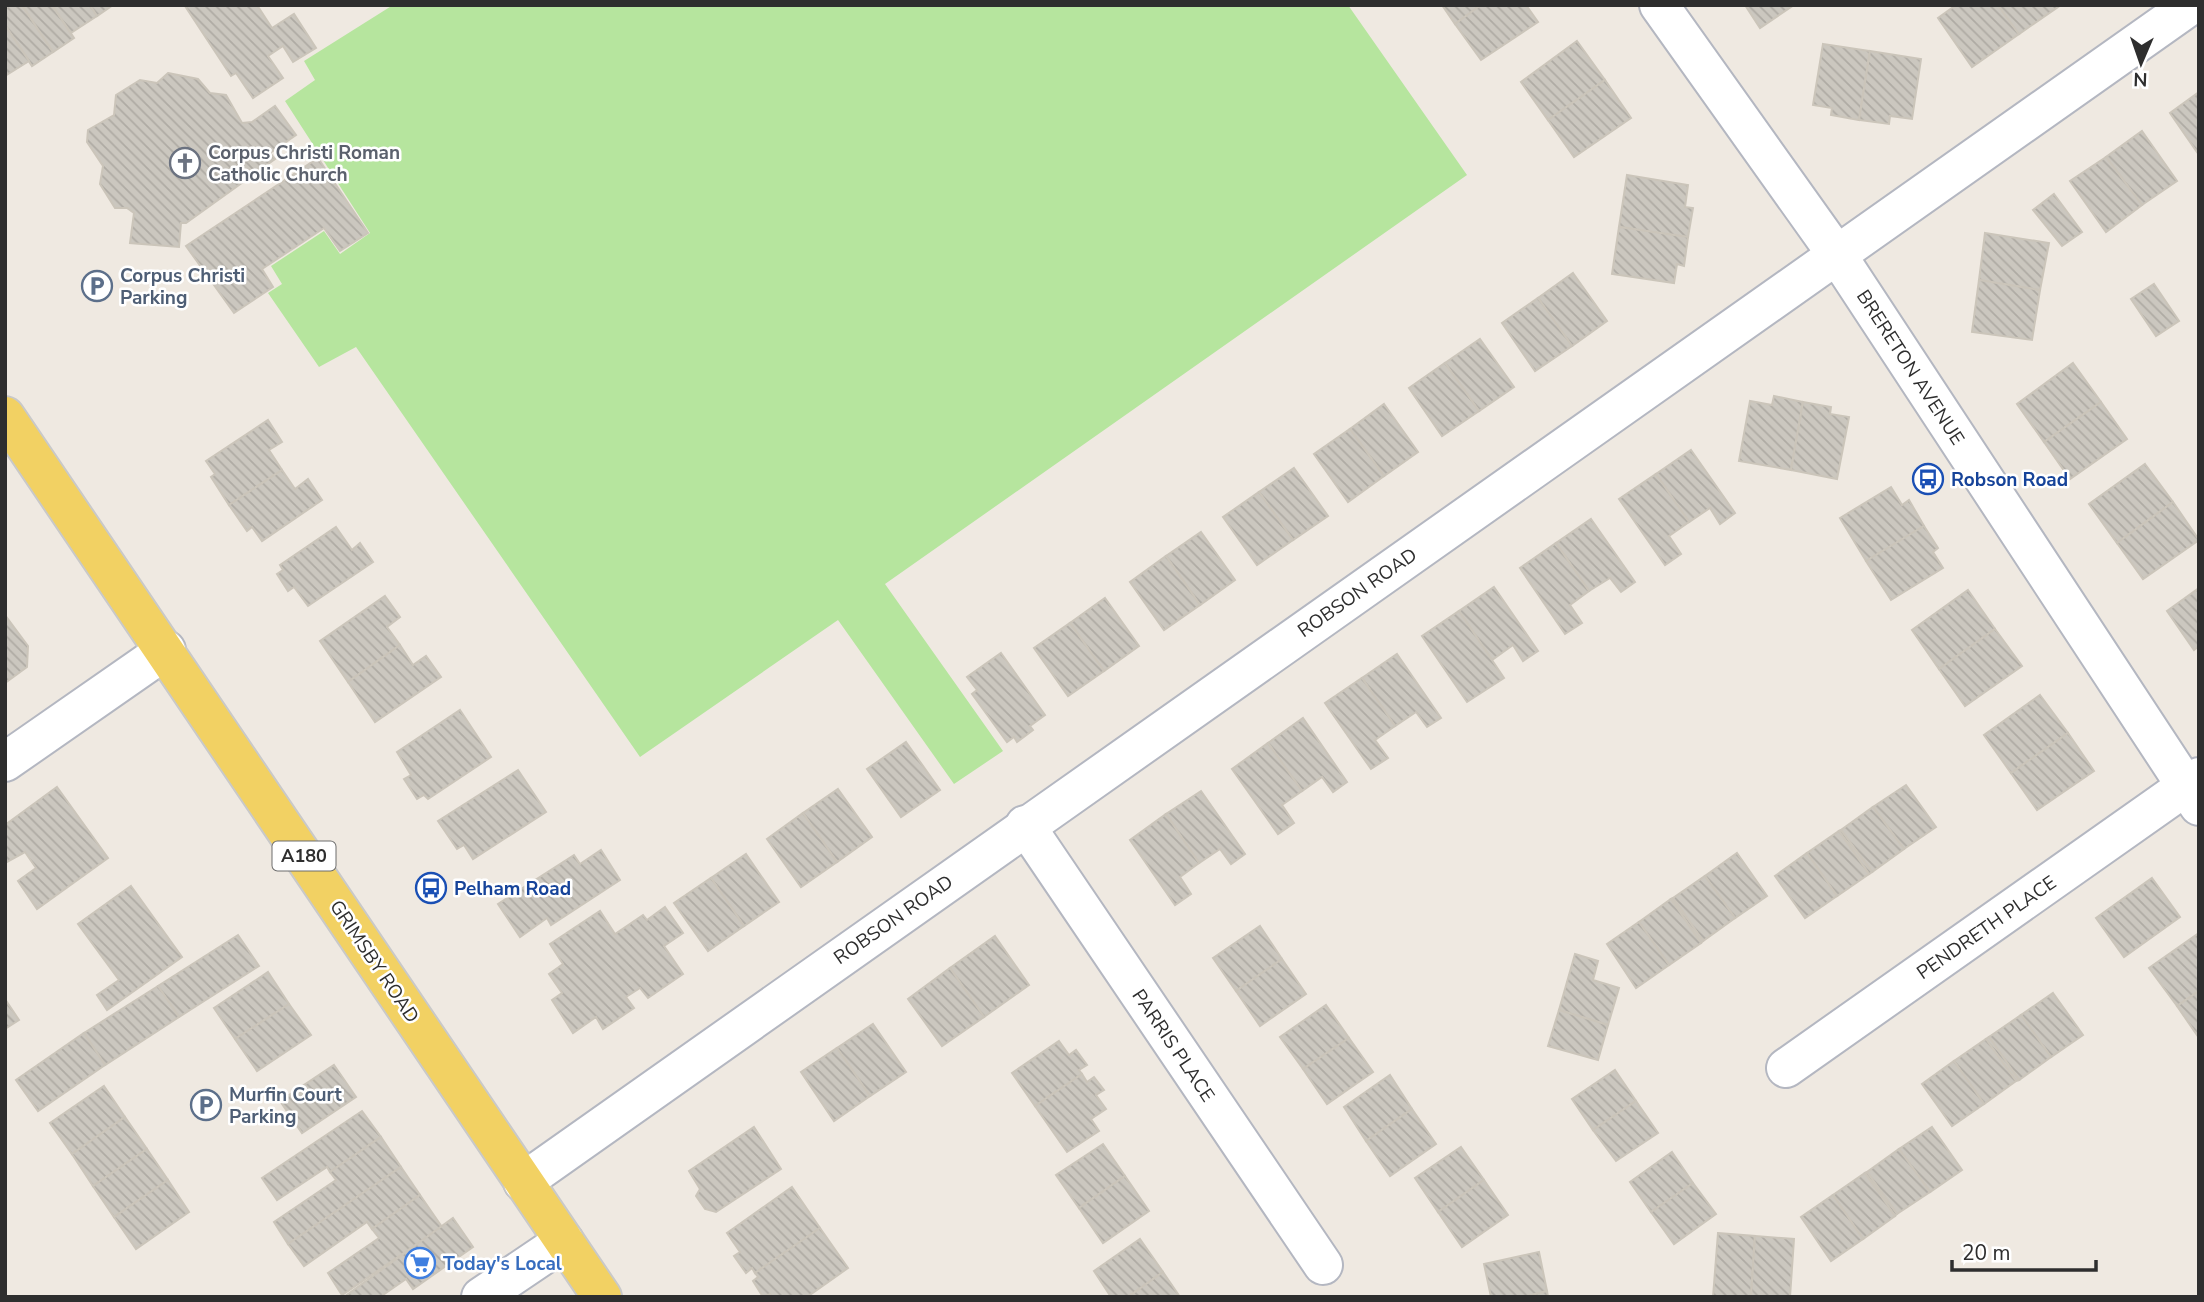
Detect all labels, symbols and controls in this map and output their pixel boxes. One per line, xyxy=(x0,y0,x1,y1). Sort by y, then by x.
north arrow xyxy=(2106,28,2176,98)
text: N xyxy=(2133,66,2148,92)
place label: Corpus Christi Roman Catholic Church xyxy=(208,140,400,188)
church icon: Corpus Christi Roman Catholic Church xyxy=(168,146,202,180)
place label: Corpus Christi Parking xyxy=(120,263,245,311)
parking icon: Corpus Christi Parking xyxy=(80,269,114,303)
street label: BRERETON AVENUE xyxy=(1850,285,1970,450)
bus stop icon: Robson Road xyxy=(1911,462,1945,496)
place label: Robson Road xyxy=(1951,467,2068,493)
street label: ROBSON ROAD xyxy=(1293,542,1422,644)
road number: A180 xyxy=(272,842,336,870)
street label: ROBSON ROAD xyxy=(829,869,958,971)
street label: PENDRETH PLACE xyxy=(1912,870,2062,986)
bus stop icon: Pelham Road xyxy=(414,871,448,905)
place label: Pelham Road xyxy=(454,876,571,902)
street label: GRIMSBY ROAD xyxy=(323,895,425,1028)
street label: PARRIS PLACE xyxy=(1126,984,1221,1107)
place label: Murfin Court Parking xyxy=(229,1082,342,1130)
parking icon: Murfin Court Parking xyxy=(189,1088,223,1122)
scale bar xyxy=(1952,1228,2096,1272)
text: 20 m xyxy=(1962,1239,2011,1267)
supermarket icon: Today's Local xyxy=(403,1246,437,1280)
place label: Today's Local xyxy=(443,1251,562,1277)

